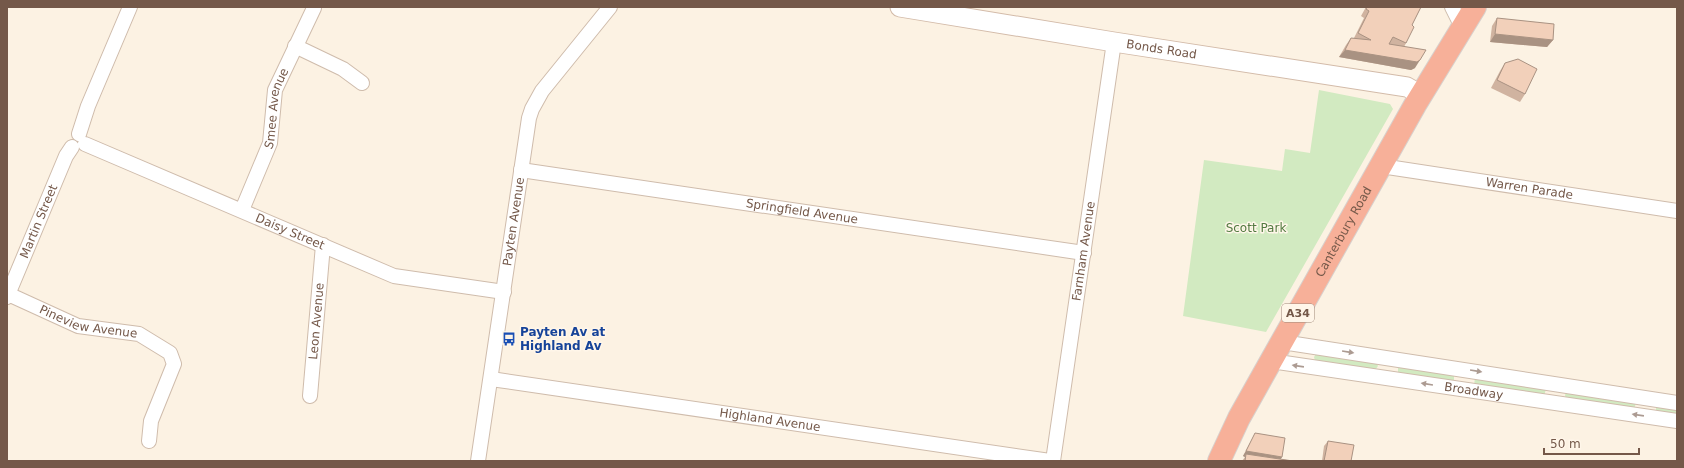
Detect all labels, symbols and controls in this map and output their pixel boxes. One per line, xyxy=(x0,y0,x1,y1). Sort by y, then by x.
street label: Bonds Road xyxy=(1125,37,1198,62)
street label: Smee Avenue xyxy=(261,66,291,151)
street label: Warren Parade xyxy=(1485,175,1574,202)
street label: Payten Avenue xyxy=(500,176,527,267)
street label: Martin Street xyxy=(17,182,60,260)
street label: Canterbury Road xyxy=(1313,184,1375,280)
street label: Springfield Avenue xyxy=(745,196,859,227)
street label: Farnham Avenue xyxy=(1069,200,1098,302)
street label: Daisy Street xyxy=(253,211,327,253)
park label: Scott Park xyxy=(1226,221,1286,235)
street label: Leon Avenue xyxy=(306,282,327,360)
street label: Pineview Avenue xyxy=(37,302,138,341)
road number: A34 xyxy=(1282,304,1314,322)
place label: Payten Av at Highland Av xyxy=(520,325,606,353)
bus stop icon: Payten Av at Highland Av xyxy=(501,331,517,347)
one-way arrow xyxy=(1342,349,1354,355)
one-way arrow xyxy=(1292,363,1304,369)
one-way arrow xyxy=(1470,368,1483,374)
street label: Broadway xyxy=(1443,380,1504,402)
one-way arrow xyxy=(1421,381,1433,387)
street label: Highland Avenue xyxy=(719,406,821,434)
one-way arrow xyxy=(1632,412,1644,418)
scale bar xyxy=(1544,430,1639,456)
text: 50 m xyxy=(1550,437,1581,451)

